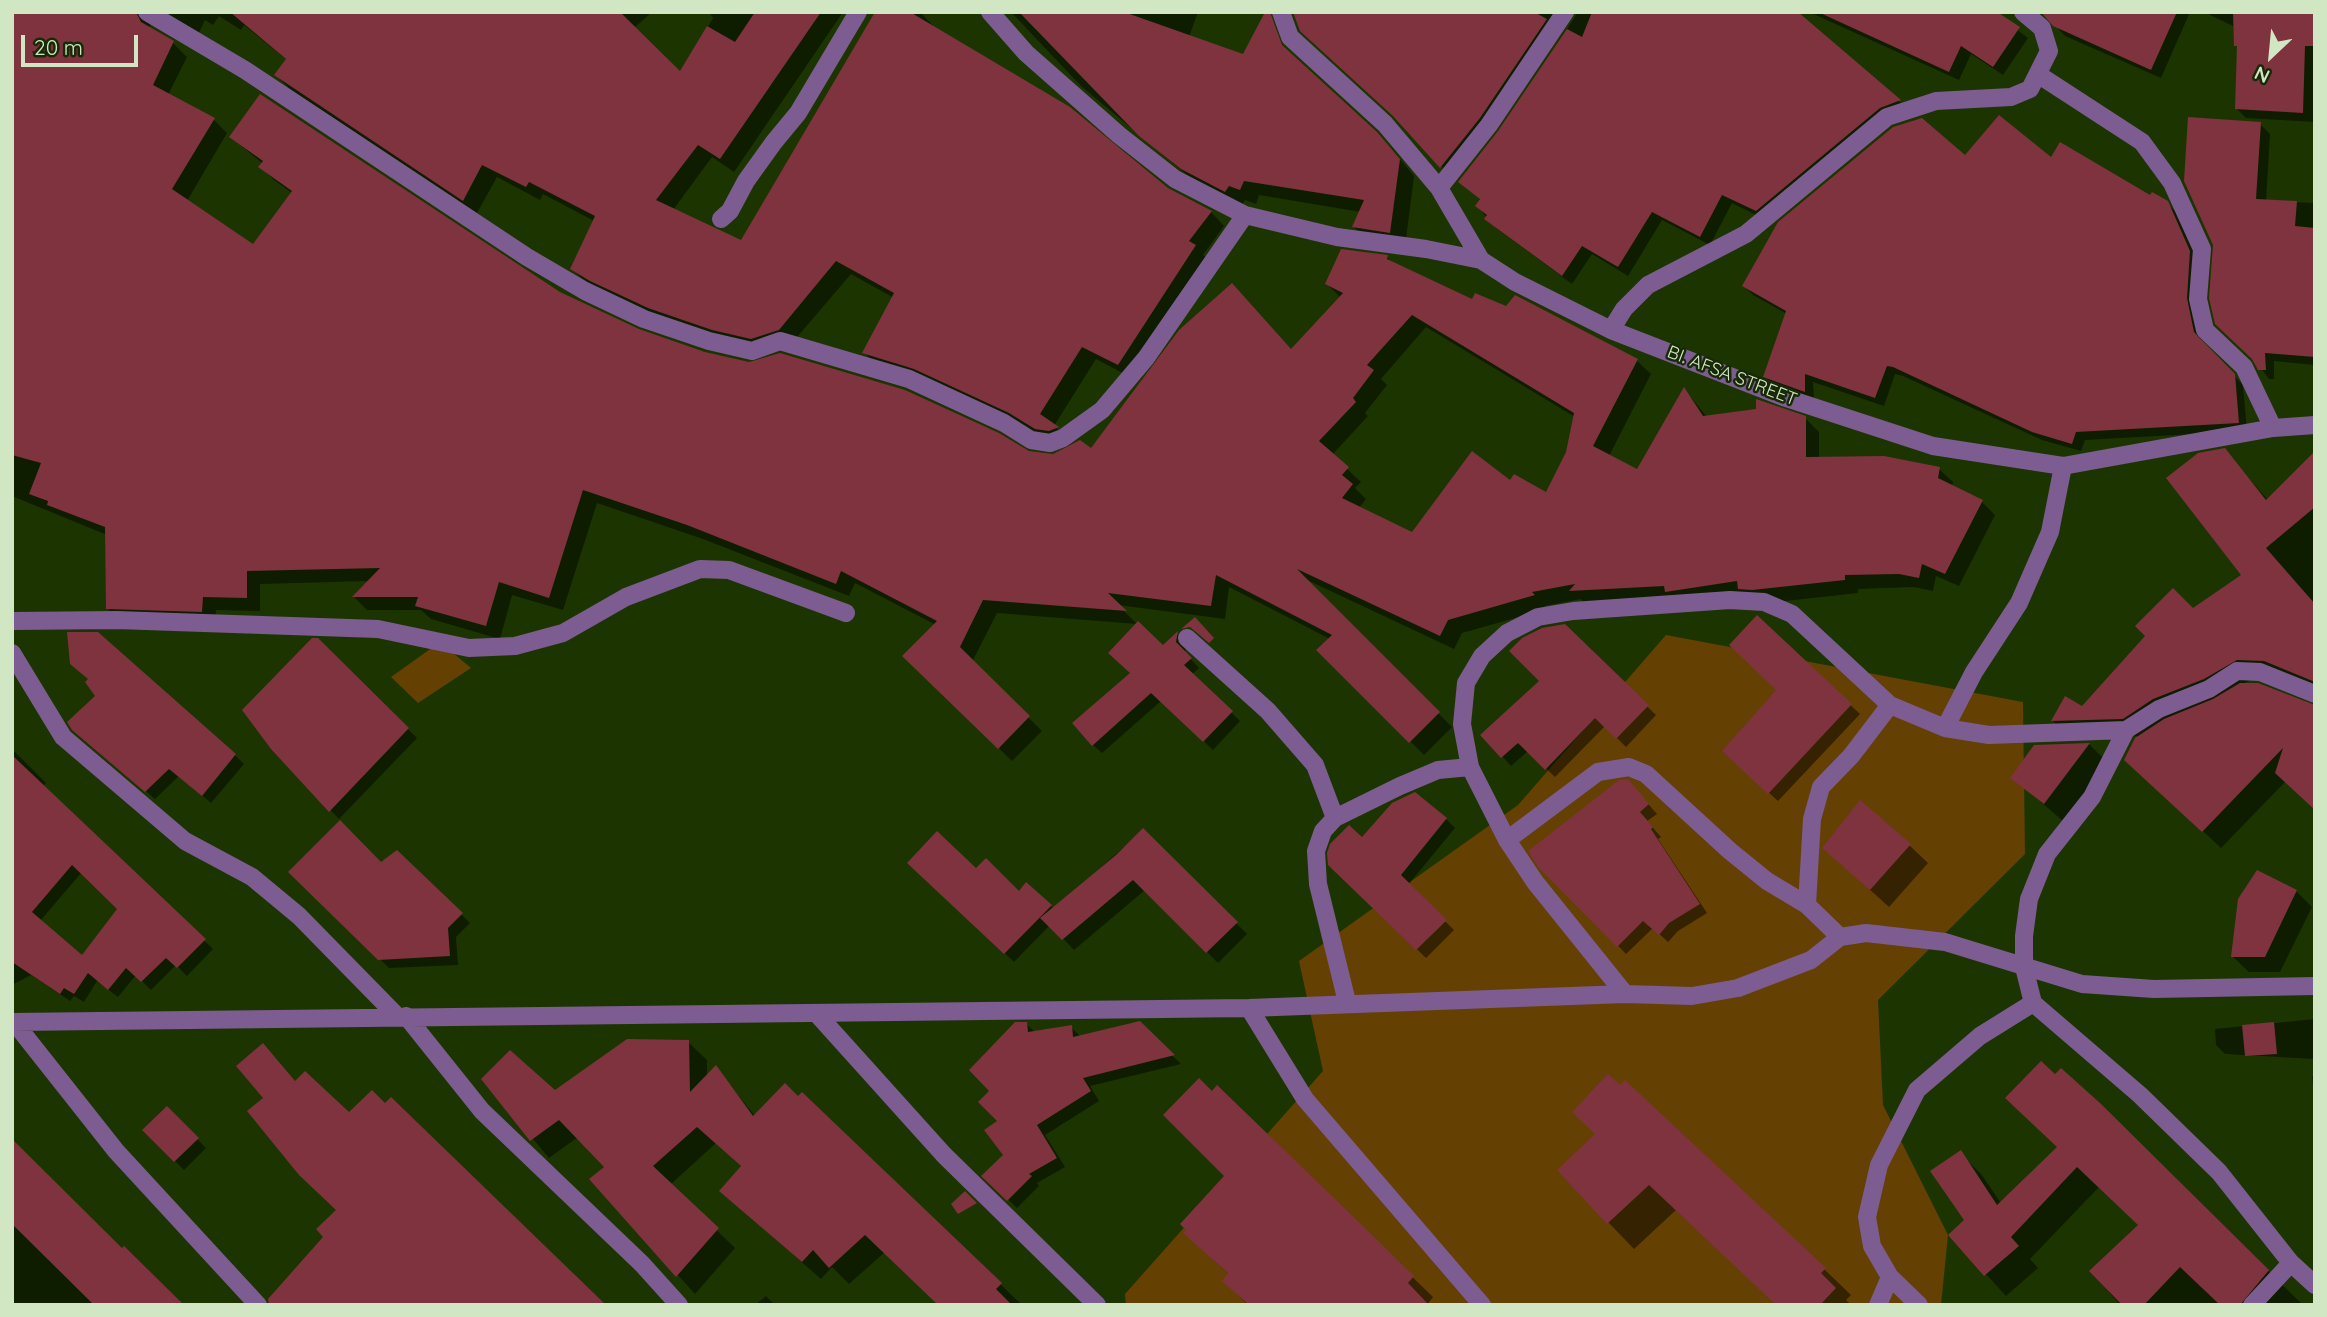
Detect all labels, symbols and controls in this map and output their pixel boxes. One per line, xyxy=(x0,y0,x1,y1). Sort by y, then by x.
scale bar xyxy=(24,21,142,65)
north arrow xyxy=(2236,21,2306,91)
text: 20 m xyxy=(34,34,83,60)
text: N xyxy=(2250,61,2273,89)
street label: BI. AFSA STREET xyxy=(1664,341,1800,411)

